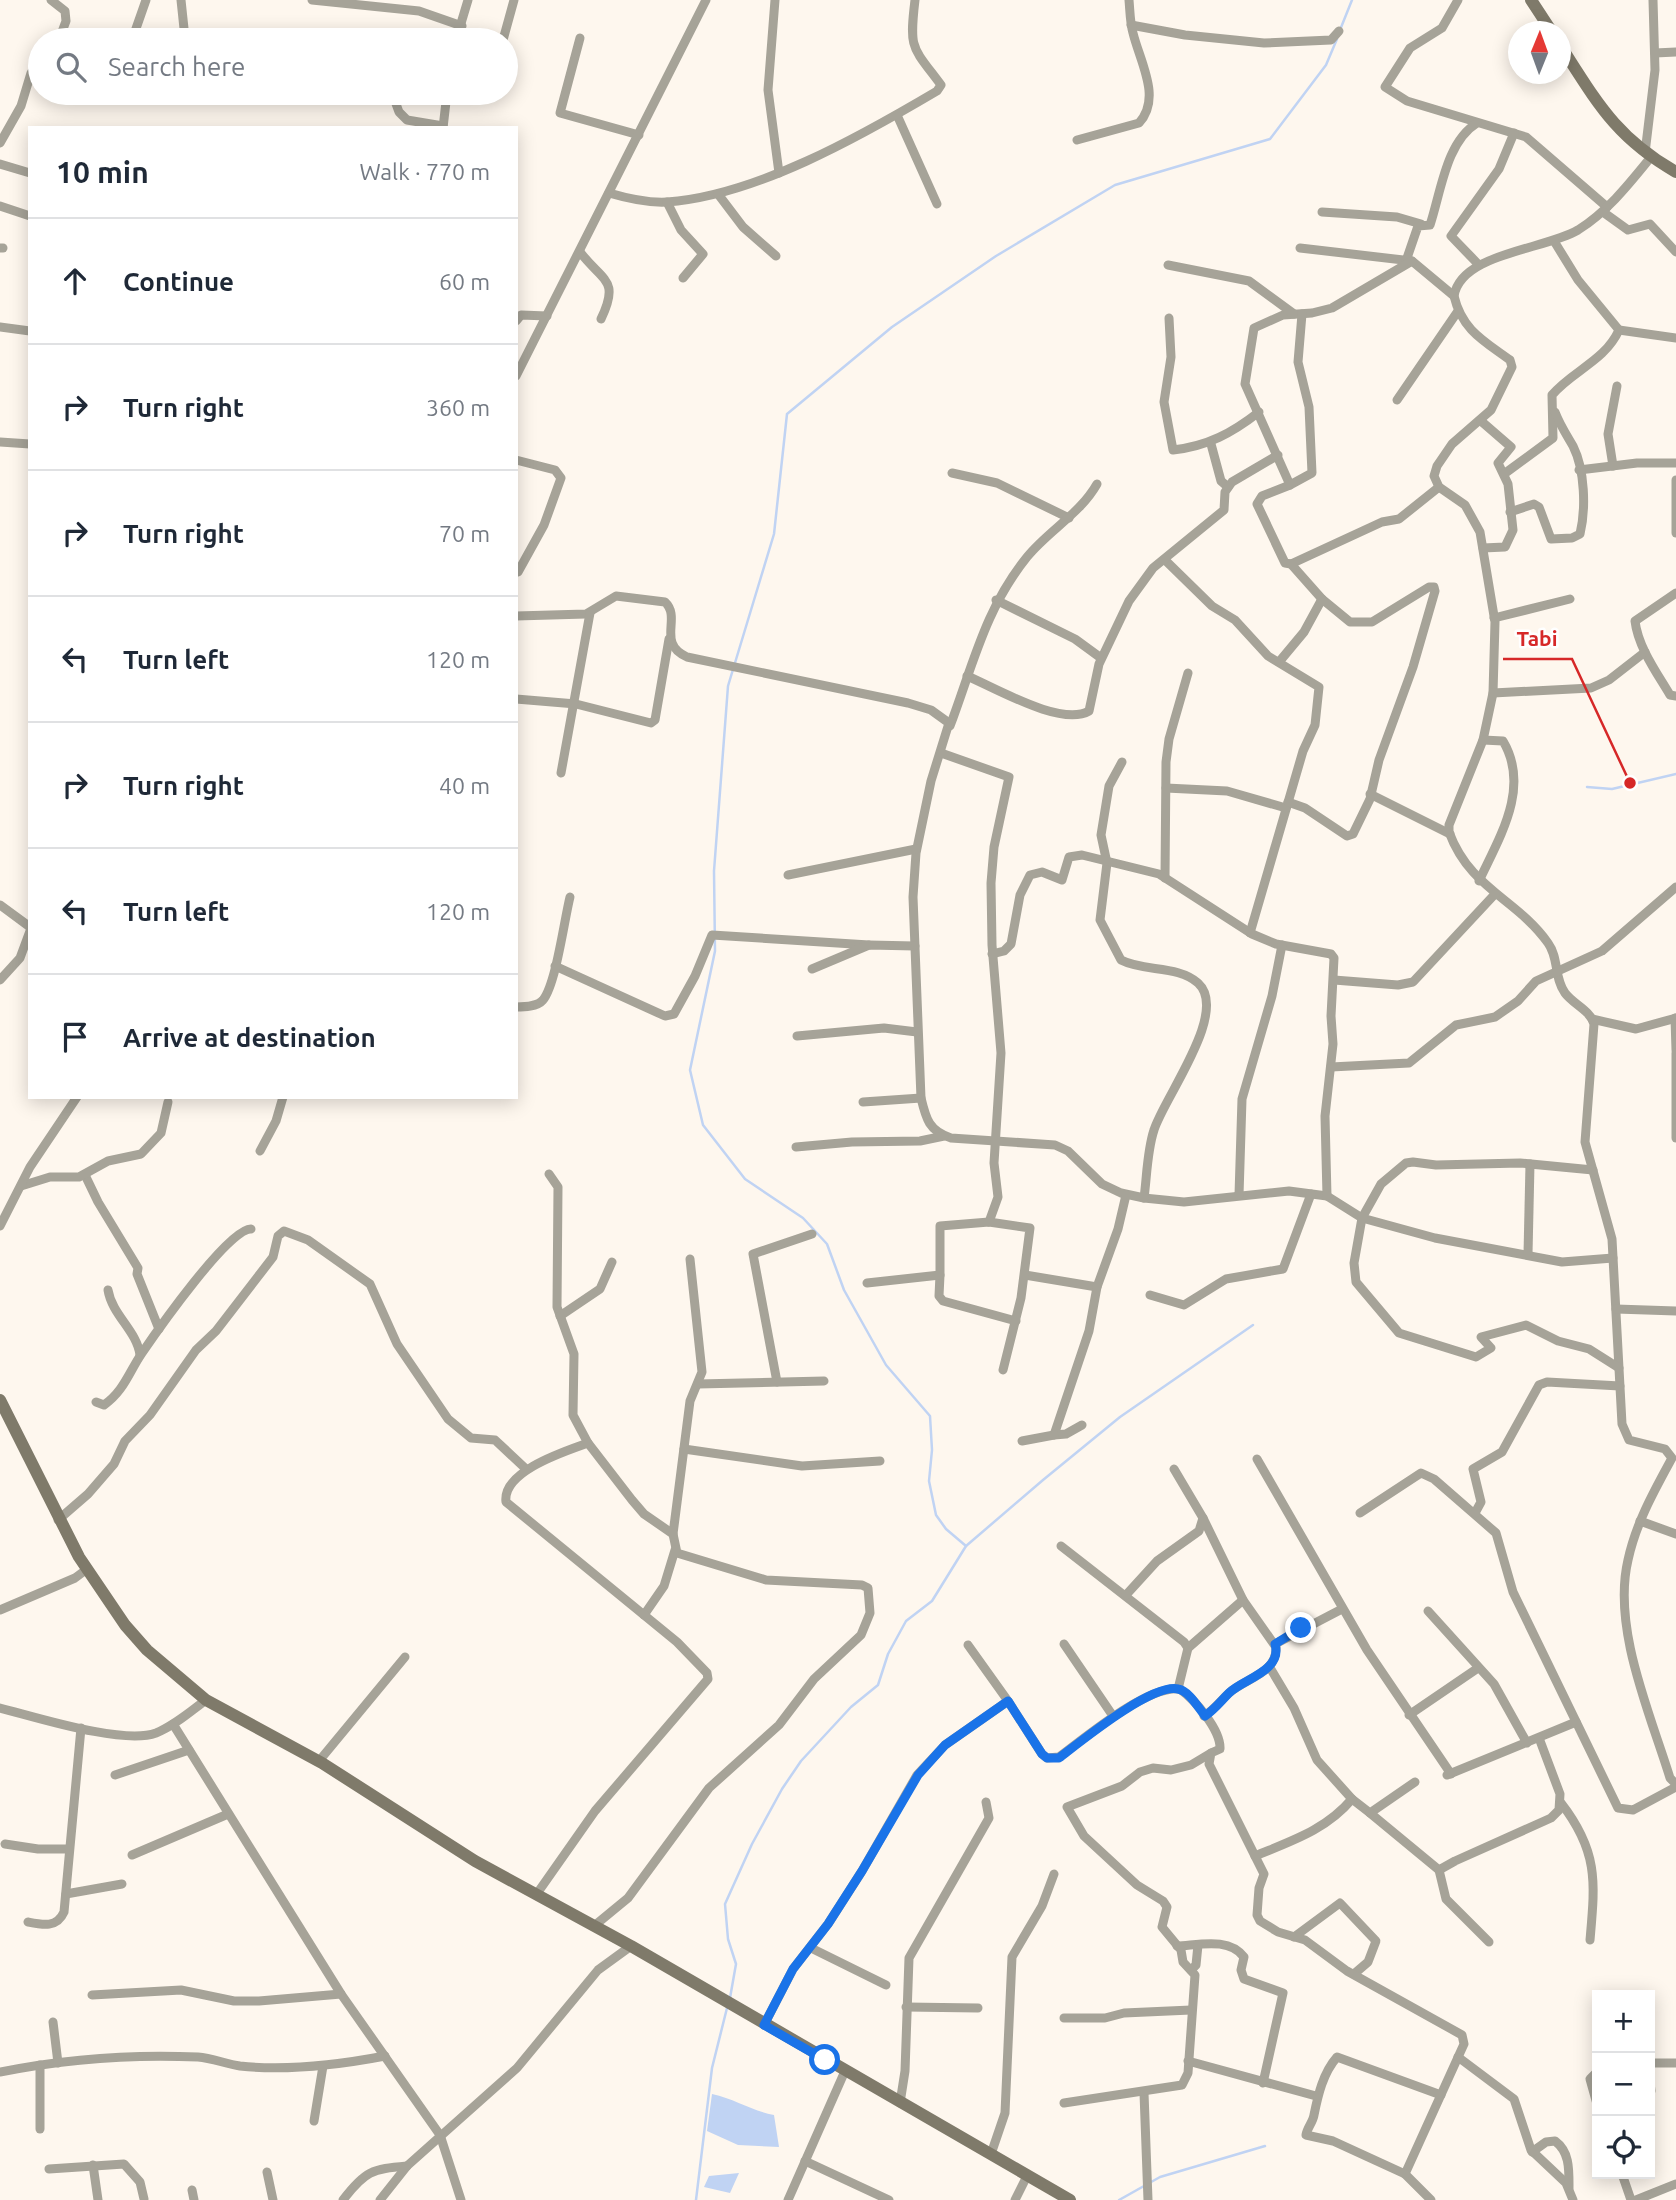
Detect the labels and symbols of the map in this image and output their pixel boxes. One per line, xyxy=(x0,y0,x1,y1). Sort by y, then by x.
north arrow xyxy=(1508,21,1571,84)
callout: Tabi xyxy=(1503,617,1572,659)
text: Tabi xyxy=(1516,626,1558,650)
route end xyxy=(1285,1612,1316,1643)
route start xyxy=(809,2044,840,2075)

